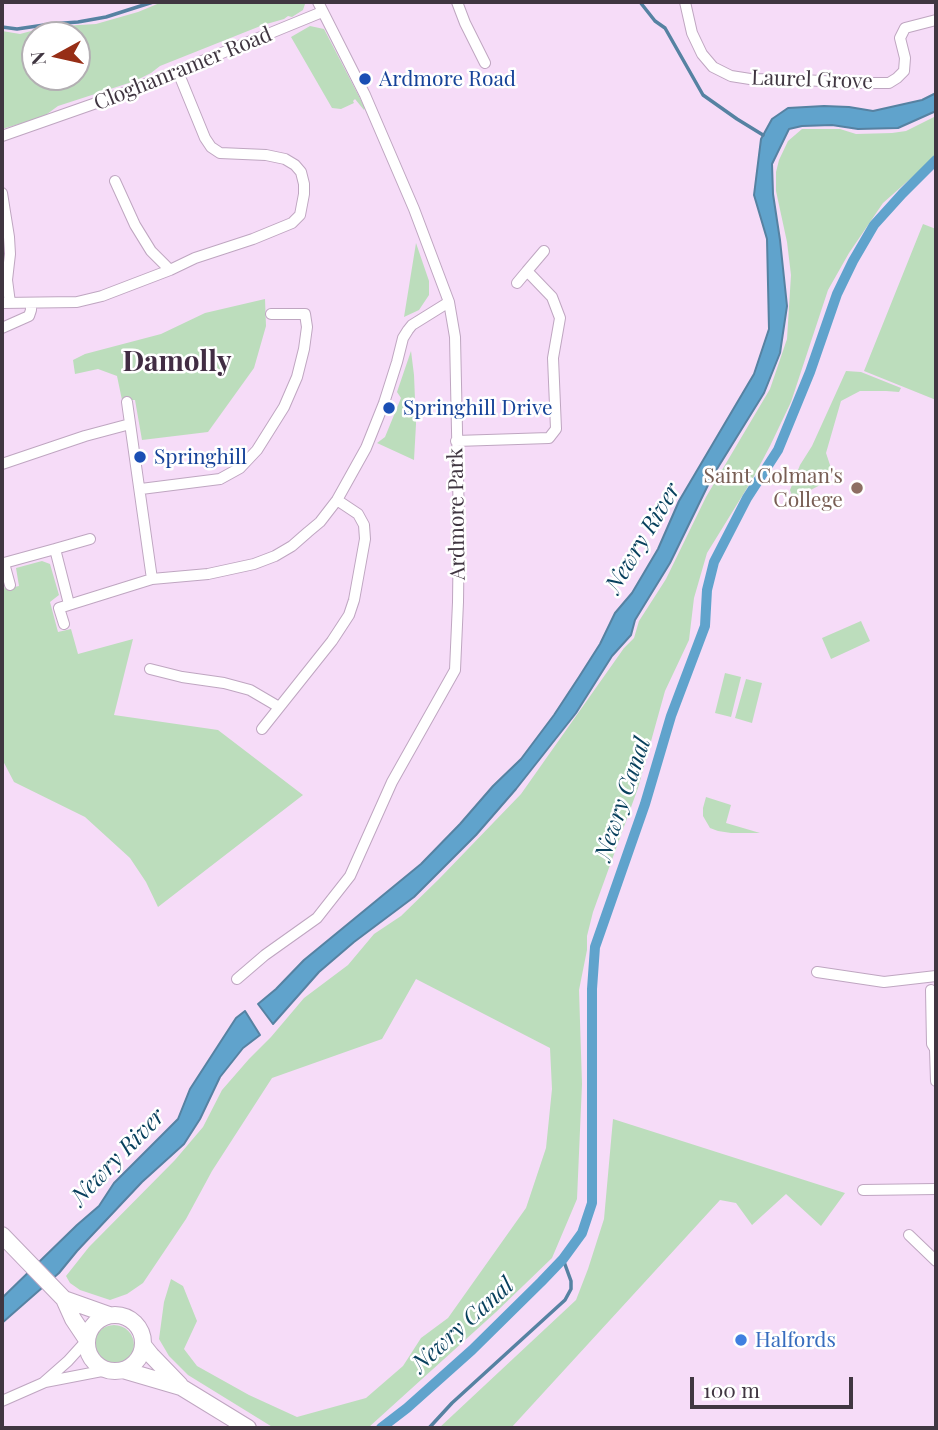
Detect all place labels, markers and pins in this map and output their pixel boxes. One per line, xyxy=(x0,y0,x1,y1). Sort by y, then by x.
place label: Ardmore Road xyxy=(379,66,516,92)
marker: Ardmore Road xyxy=(357,71,373,87)
place label: Springhill Drive xyxy=(403,395,553,421)
marker: Springhill Drive xyxy=(381,400,397,416)
place label: Springhill xyxy=(154,444,247,470)
marker: Springhill xyxy=(132,449,148,465)
place label: Saint Colman's College xyxy=(704,463,843,513)
marker: Saint Colman's College xyxy=(849,480,865,496)
place label: Halfords xyxy=(755,1327,836,1353)
marker: Halfords xyxy=(733,1332,749,1348)

